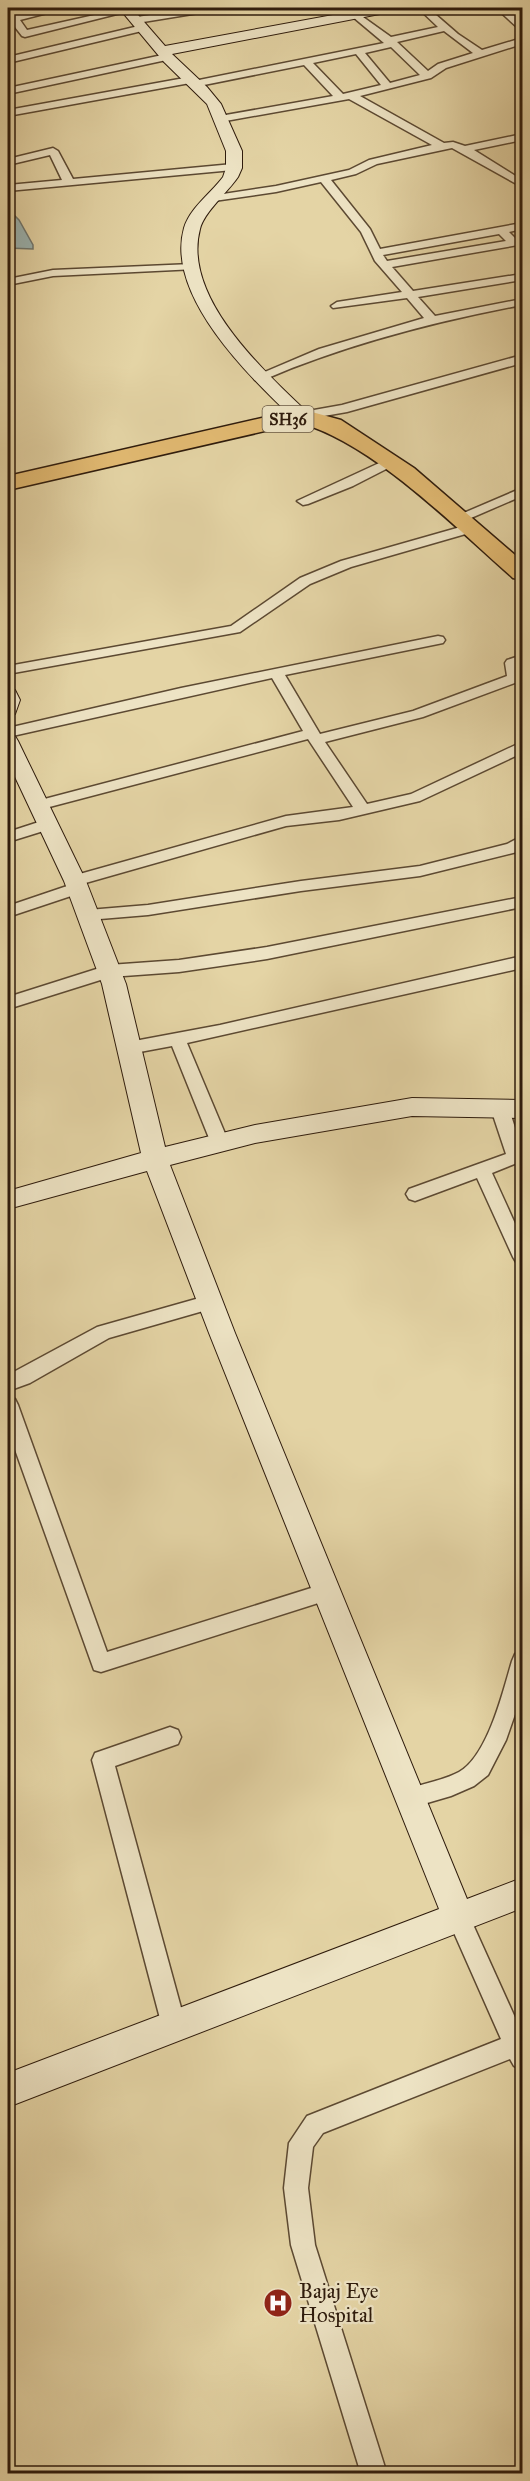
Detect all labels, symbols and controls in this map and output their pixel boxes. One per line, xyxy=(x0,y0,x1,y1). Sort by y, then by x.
road number: SH36 xyxy=(262,406,314,432)
place label: Bajaj Eye Hospital xyxy=(299,2278,379,2328)
hospital icon: Bajaj Eye Hospital xyxy=(262,2287,294,2319)

